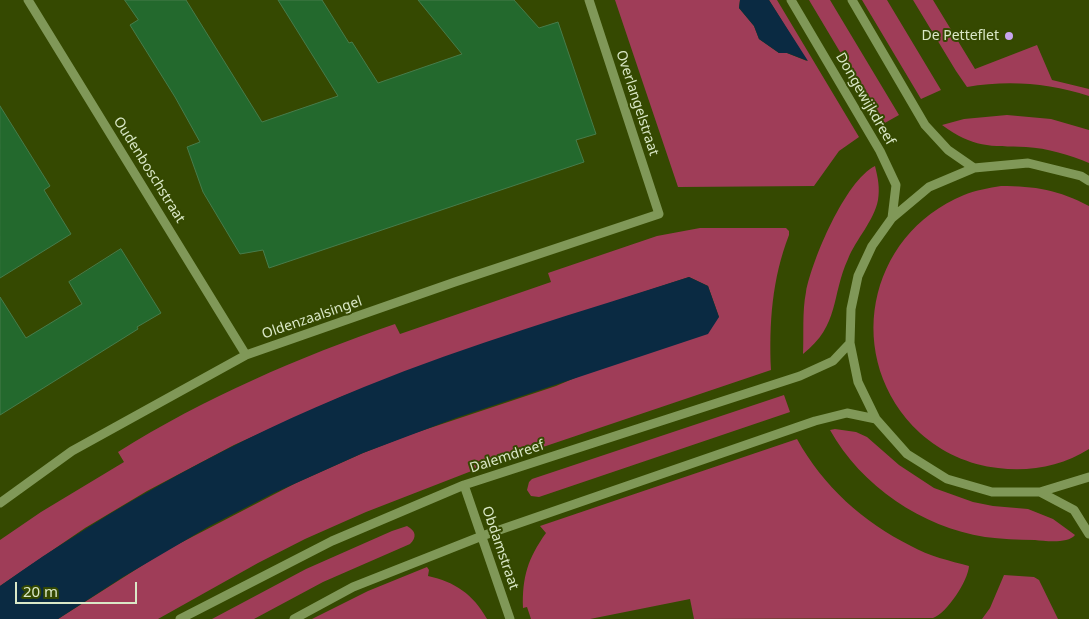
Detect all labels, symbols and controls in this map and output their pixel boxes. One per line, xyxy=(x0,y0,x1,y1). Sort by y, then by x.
place label: De Petteflet xyxy=(921,28,999,44)
marker: De Petteflet xyxy=(1003,30,1015,42)
street label: Overlangelstraat xyxy=(612,48,662,158)
street label: Dongewijkdreef xyxy=(832,50,898,148)
street label: Oudenboschstraat xyxy=(110,114,188,226)
street label: Oldenzaalsingel xyxy=(260,293,364,343)
street label: Dalemdreef xyxy=(468,437,546,477)
street label: Obdamstraat xyxy=(478,504,522,592)
scale bar xyxy=(18,572,140,604)
text: 20 m xyxy=(23,581,58,601)

